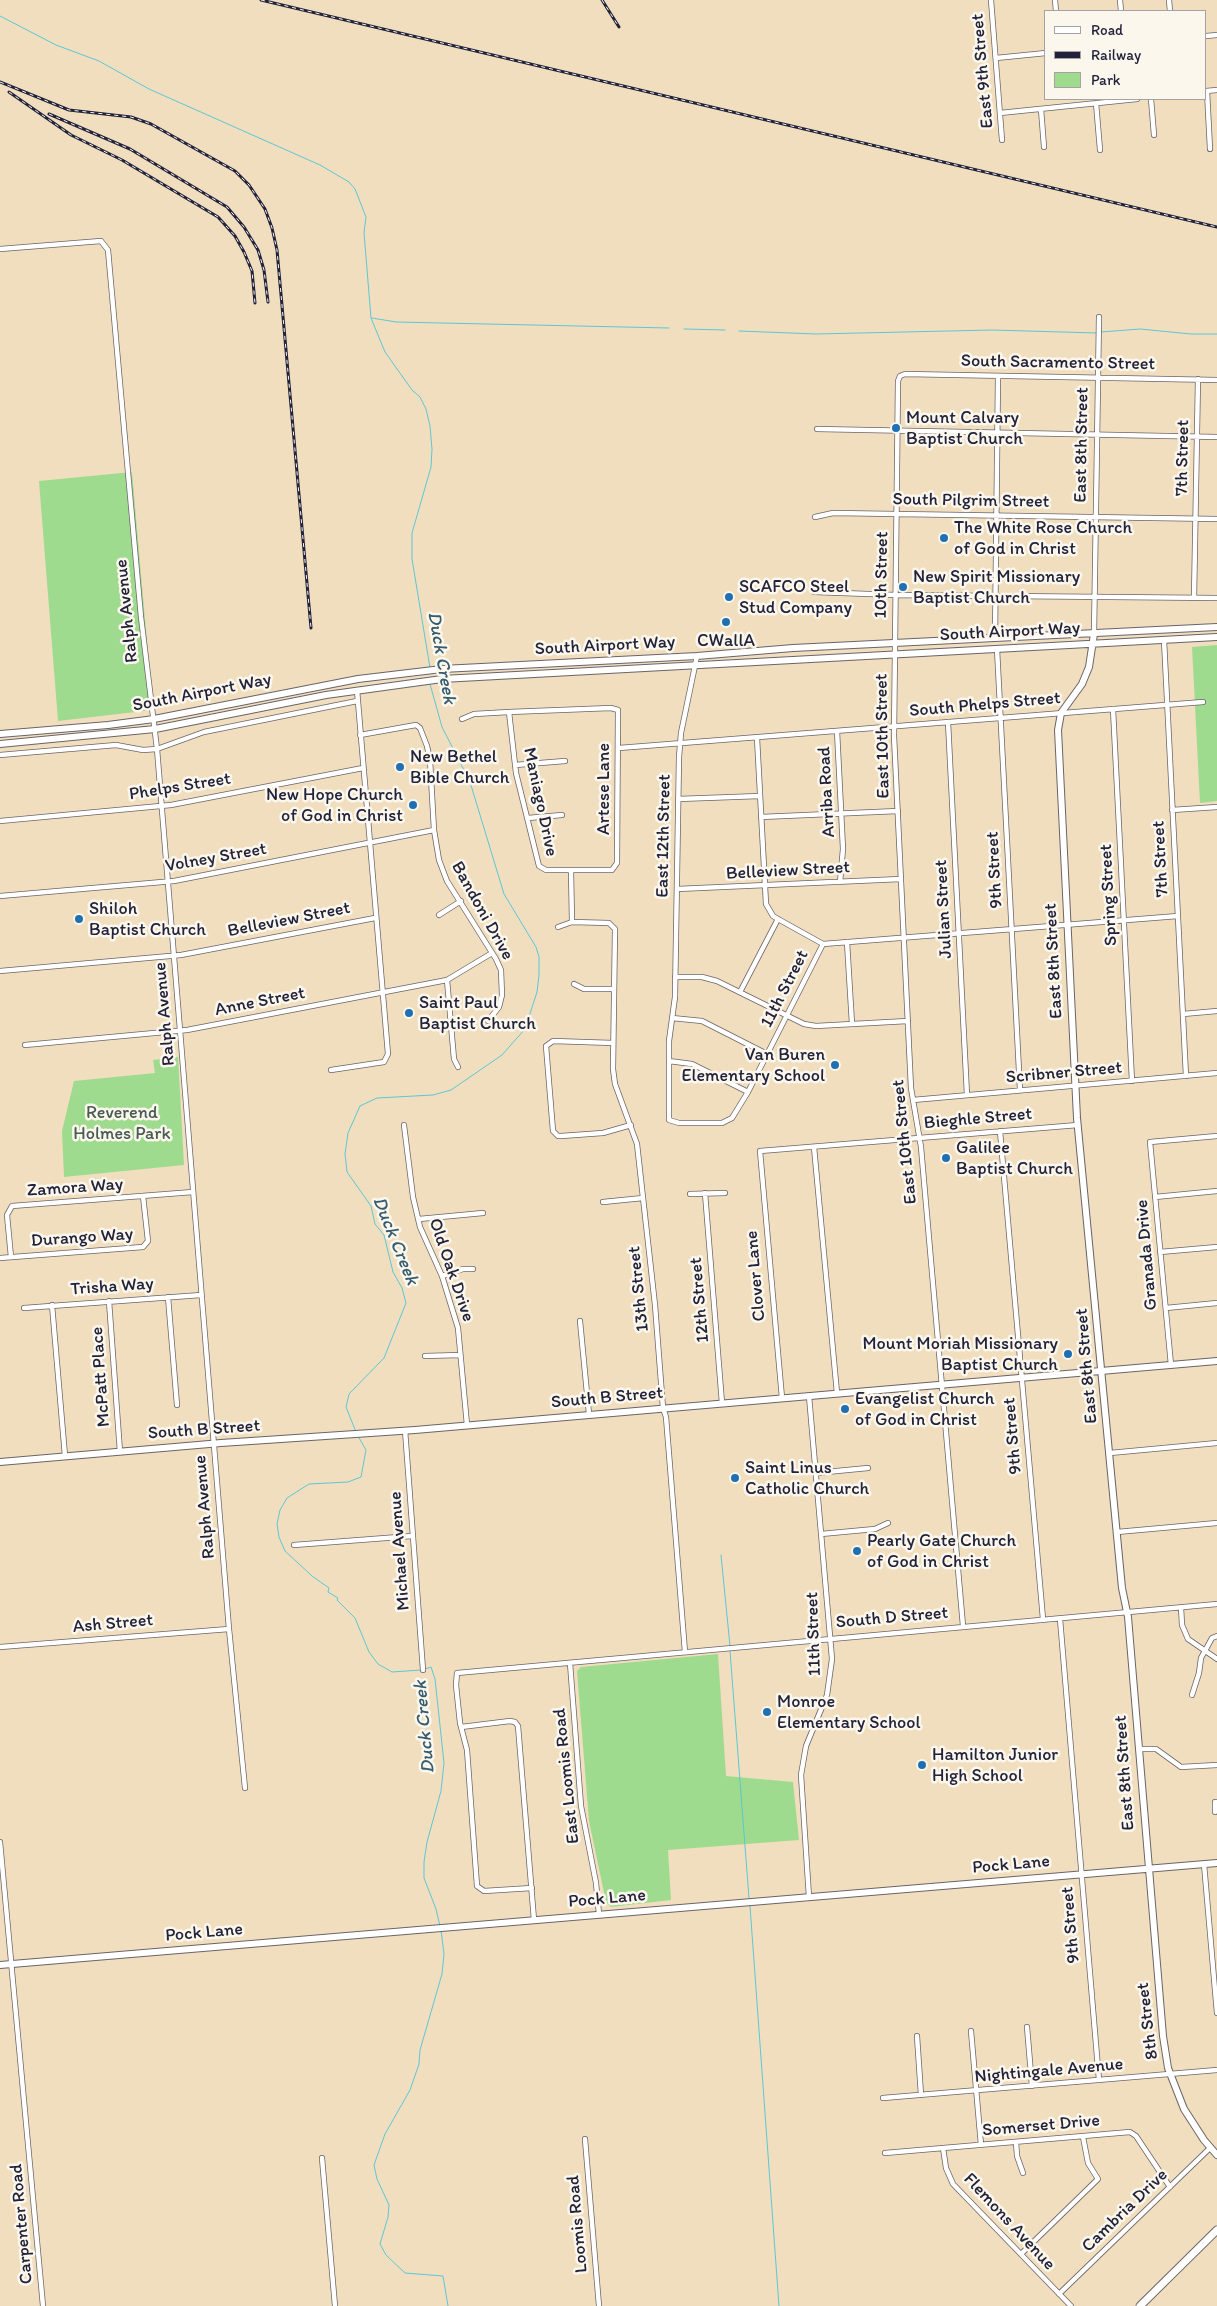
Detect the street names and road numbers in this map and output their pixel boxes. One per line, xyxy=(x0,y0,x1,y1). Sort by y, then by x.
street label: East 9th Street xyxy=(967,13,999,129)
street label: South Sacramento Street xyxy=(961,351,1155,375)
street label: East 8th Street xyxy=(1070,387,1094,503)
street label: 7th Street xyxy=(1172,420,1194,496)
street label: South Pilgrim Street xyxy=(892,489,1050,513)
street label: 10th Street xyxy=(870,531,894,619)
street label: Ralph Avenue xyxy=(111,558,143,664)
street label: South Airport Way xyxy=(939,618,1081,646)
street label: South Airport Way xyxy=(534,632,676,660)
street label: South Airport Way xyxy=(131,669,273,717)
street label: East 10th Street xyxy=(871,673,895,799)
street label: South Phelps Street xyxy=(908,688,1062,722)
street label: Artese Lane xyxy=(593,743,615,835)
street label: Maniago Drive xyxy=(518,746,562,858)
street label: Arriba Road xyxy=(814,746,840,838)
street label: Phelps Street xyxy=(128,768,232,806)
street label: East 12th Street xyxy=(652,774,676,898)
street label: 7th Street xyxy=(1148,820,1174,898)
street label: 9th Street xyxy=(982,831,1008,909)
street label: Volney Street xyxy=(164,838,268,878)
street label: Spring Street xyxy=(1096,843,1122,947)
street label: Belleview Street xyxy=(725,857,851,885)
street label: Bandoni Drive xyxy=(446,858,518,964)
street label: Julian Street xyxy=(931,859,957,959)
street label: Belleview Street xyxy=(226,898,352,942)
street label: East 8th Street xyxy=(1040,903,1068,1019)
street label: 11th Street xyxy=(756,947,814,1031)
street label: Ralph Avenue xyxy=(150,961,180,1067)
street label: Anne Street xyxy=(213,983,307,1021)
street label: Scribner Street xyxy=(1005,1057,1123,1089)
street label: East 10th Street xyxy=(888,1079,922,1205)
street label: Bieghle Street xyxy=(923,1104,1033,1134)
street label: Zamora Way xyxy=(26,1174,124,1202)
street label: Granada Drive xyxy=(1131,1199,1163,1311)
street label: Old Oak Drive xyxy=(423,1215,479,1325)
street label: Durango Way xyxy=(30,1224,134,1252)
street label: Clover Lane xyxy=(741,1230,771,1322)
street label: 13th Street xyxy=(624,1245,654,1333)
street label: 12th Street xyxy=(686,1257,714,1343)
street label: Trisha Way xyxy=(70,1273,154,1301)
street label: East 8th Street xyxy=(1071,1307,1103,1425)
street label: McPatt Place xyxy=(87,1326,115,1428)
street label: South B Street xyxy=(550,1382,664,1414)
street label: 9th Street xyxy=(999,1397,1027,1475)
street label: South B Street xyxy=(147,1415,261,1445)
street label: Ralph Avenue xyxy=(190,1454,220,1560)
street label: Michael Avenue xyxy=(385,1491,415,1611)
street label: 11th Street xyxy=(802,1592,826,1676)
street label: South D Street xyxy=(835,1602,949,1634)
street label: Ash Street xyxy=(72,1610,154,1638)
street label: East Loomis Road xyxy=(549,1707,585,1845)
street label: East 8th Street xyxy=(1110,1715,1140,1831)
street label: Pock Lane xyxy=(971,1851,1051,1879)
street label: Pock Lane xyxy=(567,1885,647,1913)
street label: 9th Street xyxy=(1057,1886,1085,1964)
street label: Pock Lane xyxy=(164,1919,244,1947)
street label: 8th Street xyxy=(1133,1981,1163,2061)
street label: Nightingale Avenue xyxy=(974,2054,1124,2088)
street label: Somerset Drive xyxy=(981,2110,1101,2142)
street label: Carpenter Road xyxy=(6,2163,38,2285)
street label: Cambria Drive xyxy=(1078,2165,1172,2257)
street label: Flemons Avenue xyxy=(958,2169,1060,2275)
street label: Loomis Road xyxy=(563,2174,593,2274)

